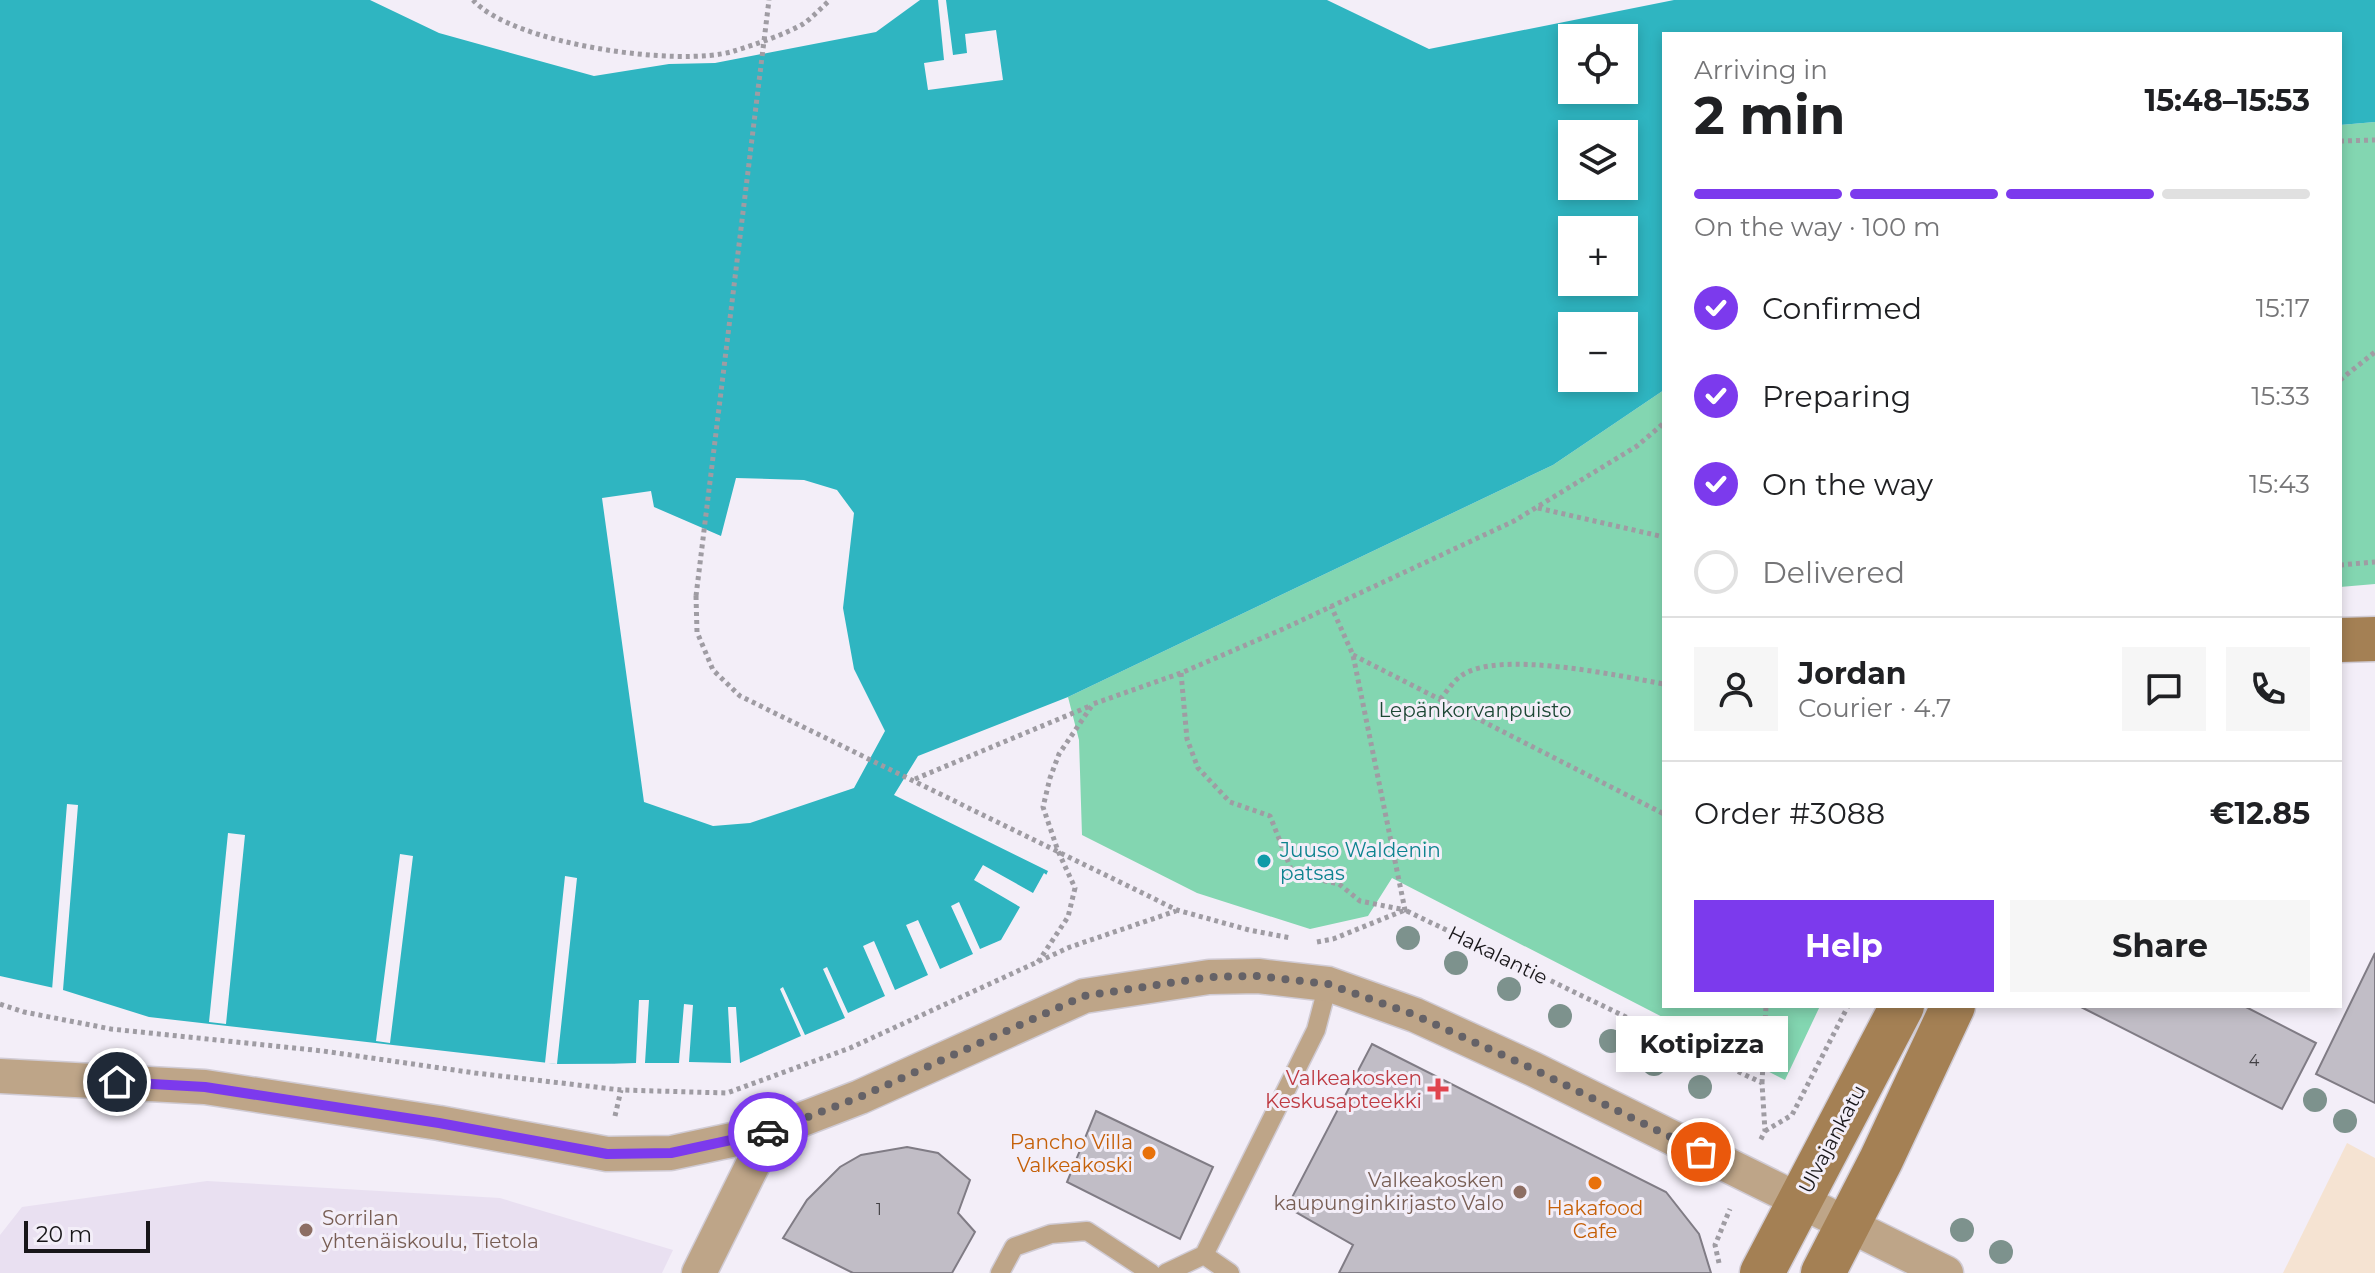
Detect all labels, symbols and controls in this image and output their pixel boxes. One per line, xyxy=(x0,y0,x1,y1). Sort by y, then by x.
map controls xyxy=(1558,24,1638,392)
button: locate xyxy=(1558,24,1638,104)
text: Arriving in xyxy=(1694,54,1828,86)
text: 15:48–15:53 xyxy=(2144,82,2310,119)
text: 2 min xyxy=(1694,84,1846,147)
button: layers xyxy=(1558,120,1638,200)
text: On the way · 100 m xyxy=(1694,211,1941,243)
button: + xyxy=(1558,216,1638,296)
icon: check xyxy=(1694,286,1738,330)
text: Confirmed xyxy=(1762,290,1922,327)
text: 15:17 xyxy=(2256,292,2310,324)
button: − xyxy=(1558,312,1638,392)
icon: check xyxy=(1694,374,1738,418)
text: Preparing xyxy=(1762,378,1911,415)
text: 15:33 xyxy=(2251,380,2310,412)
icon: check xyxy=(1694,462,1738,506)
text: On the way xyxy=(1762,466,1933,503)
text: 15:43 xyxy=(2249,468,2310,500)
text: Delivered xyxy=(1762,554,1905,591)
button: person xyxy=(1694,647,1778,731)
button: chat xyxy=(2122,647,2206,731)
button: phone xyxy=(2226,647,2310,731)
text: Jordan xyxy=(1798,655,1907,692)
text: Courier · 4.7 xyxy=(1798,692,1951,724)
park label: Lepänkorvanpuisto xyxy=(1378,698,1572,722)
text: Order #3088 xyxy=(1694,795,1885,832)
text: €12.85 xyxy=(2210,795,2310,832)
place label: Juuso Waldenin patsas xyxy=(1279,838,1441,885)
marker: Juuso Waldenin patsas xyxy=(1255,852,1273,870)
button: Help xyxy=(1694,900,1994,992)
button: Share xyxy=(2010,900,2310,992)
street label: Hakalantie xyxy=(1444,921,1552,989)
callout: Kotipizza xyxy=(1615,1016,1787,1072)
text: Kotipizza xyxy=(1640,1028,1764,1060)
pin xyxy=(83,1048,151,1116)
house number: 4 xyxy=(2249,1051,2260,1070)
icon: home xyxy=(95,1060,139,1104)
place label: Valkeakosken Keskusapteekki xyxy=(1265,1066,1422,1113)
marker: Valkeakosken Keskusapteekki xyxy=(1429,1080,1447,1098)
street label: Ulvajankatu xyxy=(1793,1081,1871,1197)
courier xyxy=(728,1092,808,1172)
icon: car xyxy=(746,1110,790,1154)
pin xyxy=(1667,1118,1735,1186)
place label: Pancho Villa Valkeakoski xyxy=(1010,1130,1133,1177)
icon: bag xyxy=(1679,1130,1723,1174)
marker: Pancho Villa Valkeakoski xyxy=(1140,1144,1158,1162)
place label: Valkeakosken kaupunginkirjasto Valo xyxy=(1273,1168,1504,1215)
marker: Hakafood Cafe xyxy=(1586,1174,1604,1192)
marker: Valkeakosken kaupunginkirjasto Valo xyxy=(1511,1183,1529,1201)
place label: Hakafood Cafe xyxy=(1547,1196,1643,1243)
house number: 1 xyxy=(876,1200,882,1219)
place label: Sorrilan yhtenäiskoulu, Tietola xyxy=(321,1206,539,1253)
scale bar xyxy=(24,1217,150,1253)
text: 20 m xyxy=(36,1221,92,1248)
marker: Sorrilan yhtenäiskoulu, Tietola xyxy=(297,1221,315,1239)

